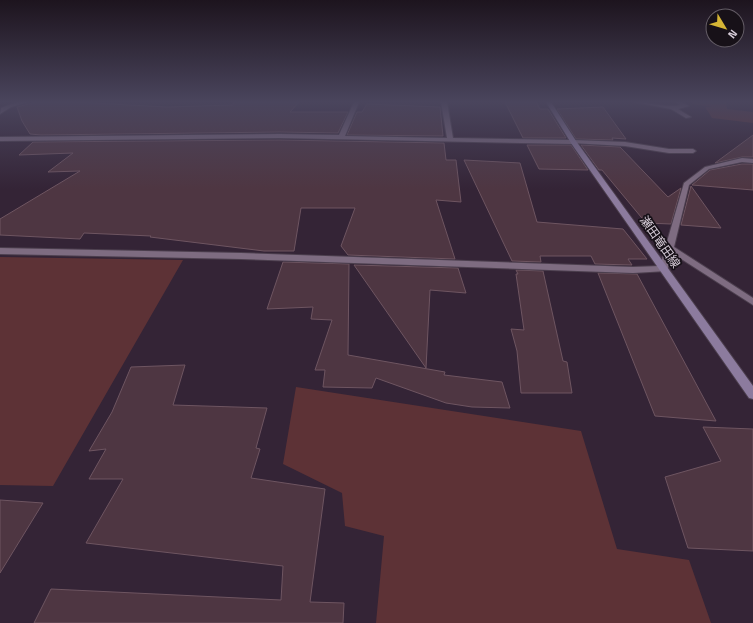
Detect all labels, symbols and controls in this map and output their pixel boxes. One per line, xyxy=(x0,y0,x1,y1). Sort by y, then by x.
north arrow xyxy=(705,8,745,48)
text: N xyxy=(724,26,742,42)
street label: 瀬田竜田線 xyxy=(635,212,685,272)

